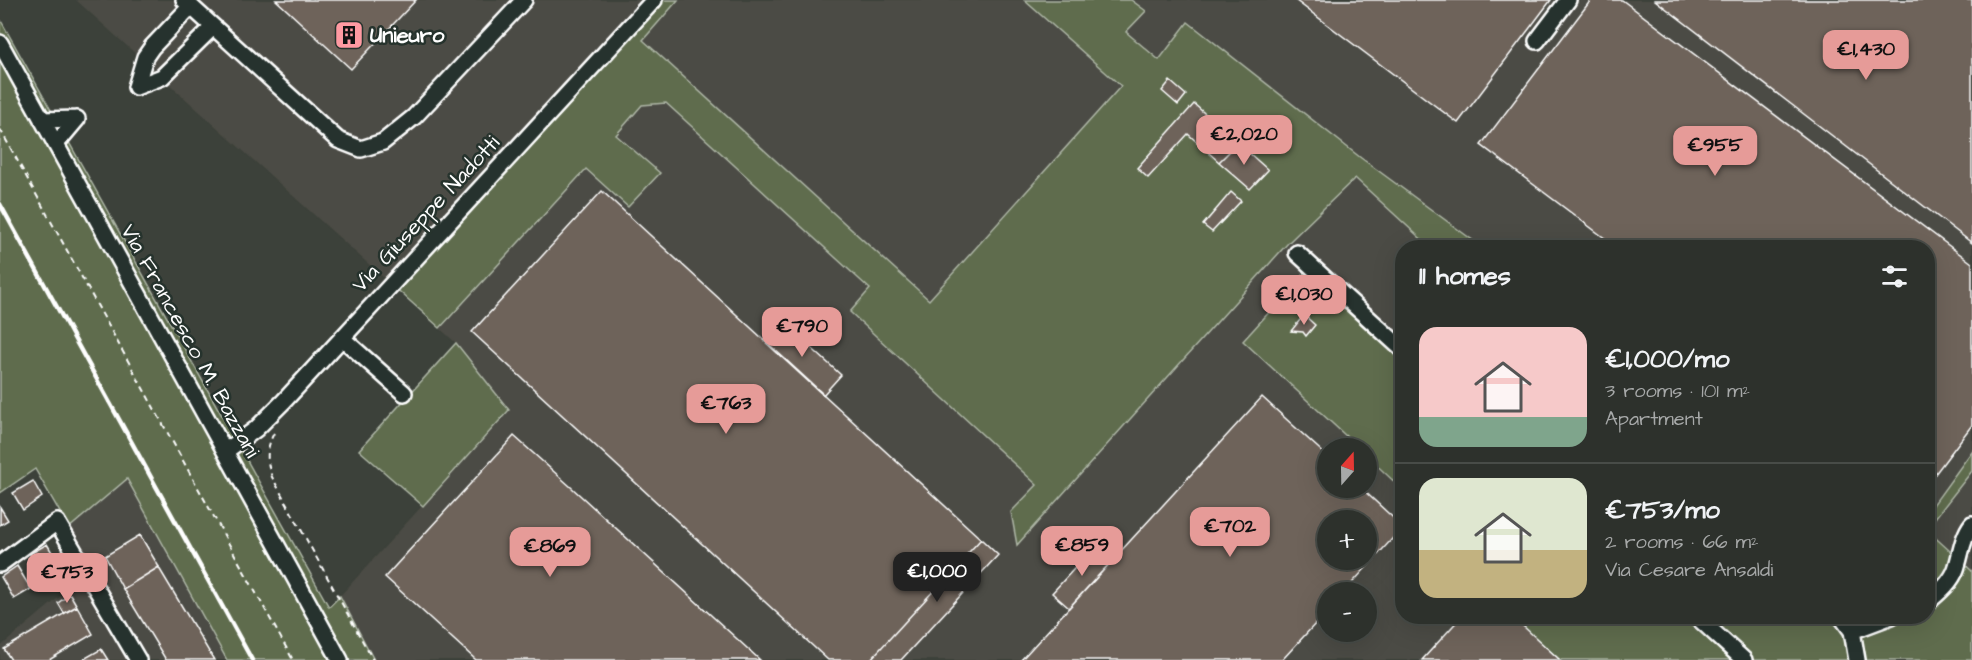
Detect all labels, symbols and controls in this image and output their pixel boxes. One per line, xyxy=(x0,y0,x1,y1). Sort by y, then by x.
building icon: Unieuro xyxy=(333,19,365,51)
place label: Unieuro xyxy=(370,20,445,51)
pin: €1,430 xyxy=(1817,30,1915,81)
text: €1,430 xyxy=(1837,35,1895,63)
pin: €2,020 xyxy=(1195,115,1293,166)
text: €2,020 xyxy=(1210,120,1278,148)
pin: €955 xyxy=(1679,126,1751,177)
street label: Via Giuseppe Nadotti xyxy=(345,129,507,299)
text: €955 xyxy=(1687,131,1743,159)
street label: Via Francesco M. Bazzani xyxy=(113,219,267,463)
text: 11 homes xyxy=(1419,258,1511,294)
icon: filters xyxy=(1878,260,1911,293)
pin: €1,030 xyxy=(1255,275,1353,326)
text: €1,030 xyxy=(1275,280,1333,308)
pin: €790 xyxy=(766,307,838,358)
text: €790 xyxy=(776,312,828,340)
text: €1,000/mo xyxy=(1605,341,1730,377)
icon: home xyxy=(1467,351,1539,423)
text: 3 rooms · 101 m² xyxy=(1605,377,1750,405)
pin: €763 xyxy=(690,384,762,435)
text: €763 xyxy=(701,389,751,417)
text: Apartment xyxy=(1605,405,1703,433)
north arrow xyxy=(1317,438,1377,498)
map controls xyxy=(1317,438,1377,642)
text: €753/mo xyxy=(1605,492,1720,528)
icon: home xyxy=(1467,502,1539,574)
pin: €702 xyxy=(1194,507,1266,558)
button: + xyxy=(1317,510,1377,570)
text: €702 xyxy=(1204,512,1256,540)
pin: €859 xyxy=(1046,526,1118,577)
pin: €869 xyxy=(514,527,586,578)
text: 2 rooms · 66 m² xyxy=(1605,528,1759,556)
text: €859 xyxy=(1055,531,1109,559)
text: €869 xyxy=(524,532,576,560)
pin: €1,000 xyxy=(888,552,986,603)
pin: €753 xyxy=(31,553,103,604)
text: Via Cesare Ansaldi xyxy=(1605,556,1773,584)
text: €1,000 xyxy=(907,557,967,585)
text: €753 xyxy=(41,558,93,586)
button: − xyxy=(1317,582,1377,642)

